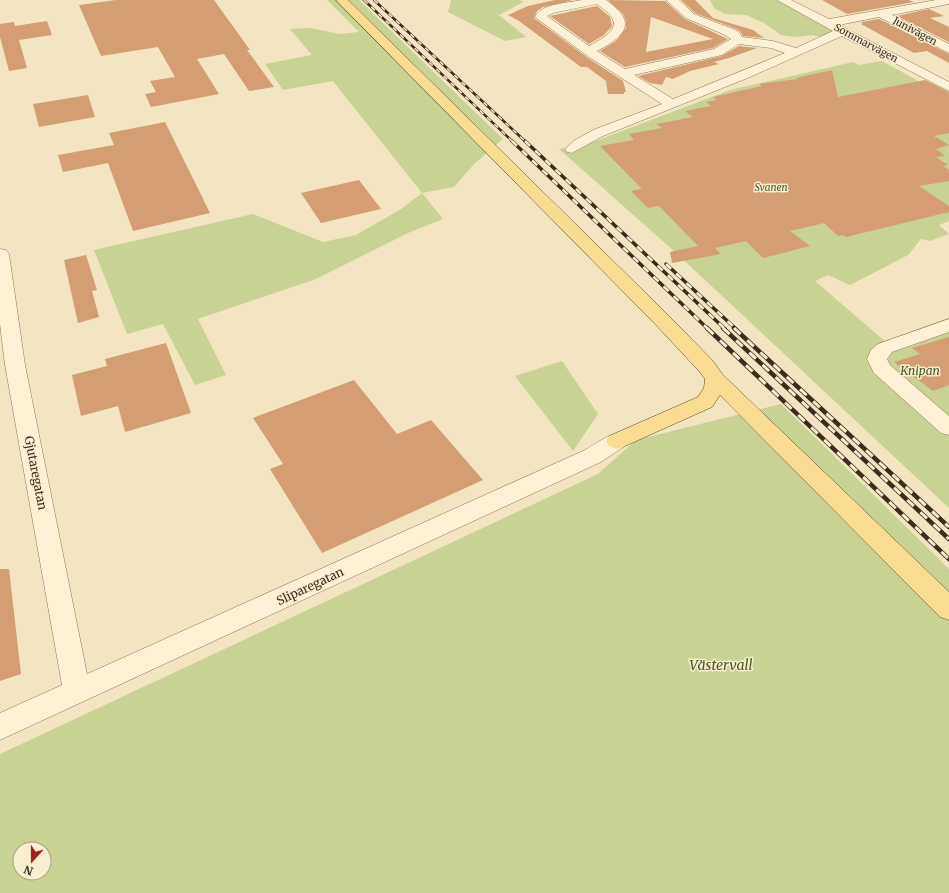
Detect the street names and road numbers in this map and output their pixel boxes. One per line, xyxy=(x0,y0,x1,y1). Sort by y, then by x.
street label: Junivägen xyxy=(890,14,940,48)
street label: Sommarvägen xyxy=(832,21,901,65)
street label: Gjutaregatan xyxy=(21,435,51,511)
street label: Sliparegatan xyxy=(274,564,346,608)

